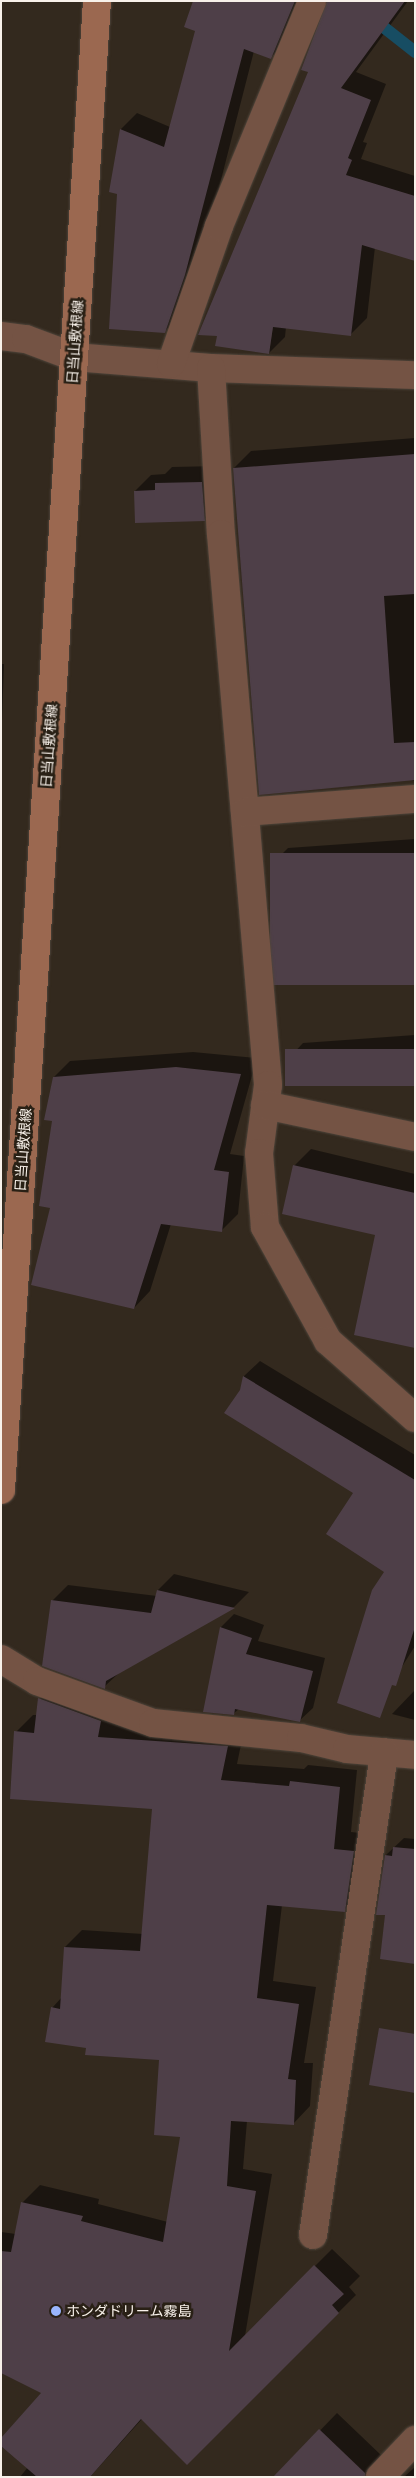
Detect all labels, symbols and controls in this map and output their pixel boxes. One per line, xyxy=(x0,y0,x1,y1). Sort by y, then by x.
street label: 日当山敷根線 xyxy=(64,300,86,384)
street label: 日当山敷根線 xyxy=(38,704,60,788)
street label: 日当山敷根線 xyxy=(12,1108,34,1192)
place label: ホンダドリーム霧島 xyxy=(66,2303,192,2319)
marker: ホンダドリーム霧島 xyxy=(50,2305,62,2317)

